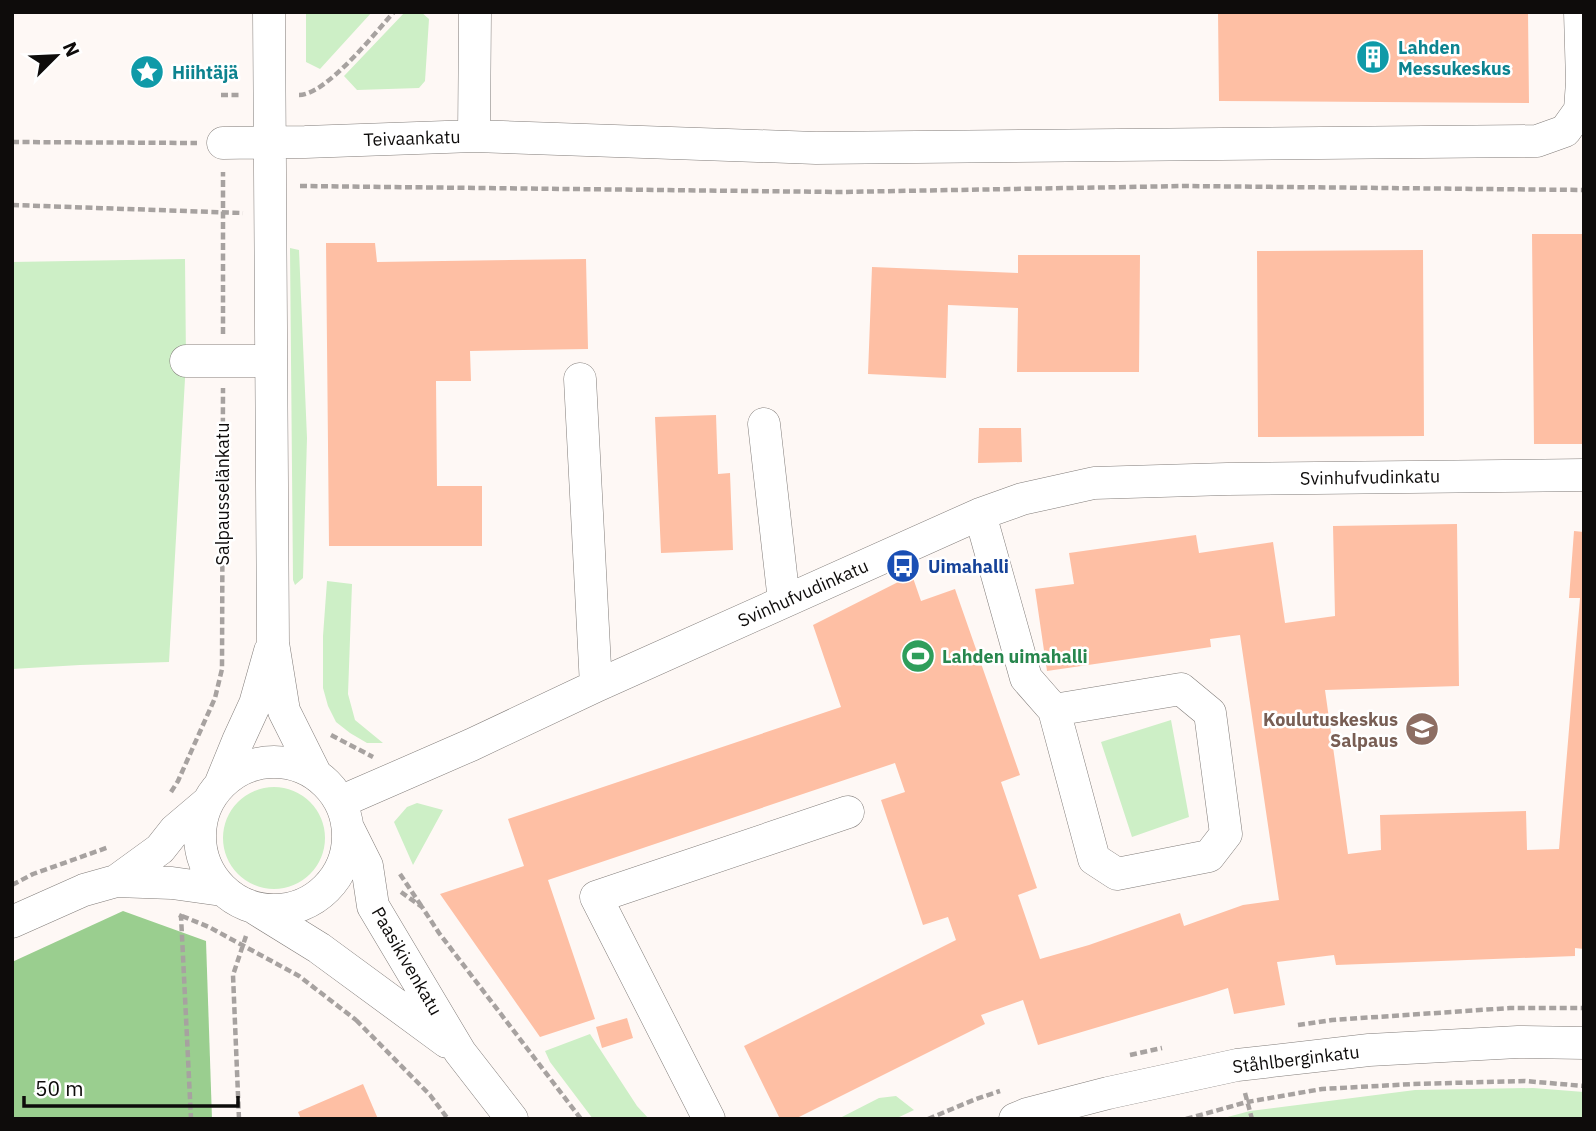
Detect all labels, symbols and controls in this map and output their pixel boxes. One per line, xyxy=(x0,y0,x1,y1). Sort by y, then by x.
north arrow xyxy=(21,21,91,91)
place label: Lahden Messukeskus xyxy=(1398,36,1511,80)
text: N xyxy=(58,38,85,60)
building icon: Lahden Messukeskus xyxy=(1354,38,1392,76)
place icon: Hiihtäjä xyxy=(128,53,166,91)
place label: Hiihtäjä xyxy=(172,61,239,84)
street label: Teivaankatu xyxy=(363,125,461,151)
street label: Salpausselänkatu xyxy=(211,423,234,565)
street label: Svinhufvudinkatu xyxy=(1300,464,1440,490)
bus stop icon: Uimahalli xyxy=(884,547,922,585)
street label: Svinhufvudinkatu xyxy=(734,554,872,632)
place label: Uimahalli xyxy=(928,555,1009,578)
sports icon: Lahden uimahalli xyxy=(899,637,937,675)
place label: Lahden uimahalli xyxy=(942,645,1088,668)
place label: Koulutuskeskus Salpaus xyxy=(1263,708,1398,752)
school or university icon: Koulutuskeskus Salpaus xyxy=(1403,710,1441,748)
street label: Paasikivenkatu xyxy=(367,903,447,1019)
street label: Ståhlberginkatu xyxy=(1231,1040,1361,1078)
scale bar xyxy=(24,1064,238,1108)
text: 50 m xyxy=(35,1074,84,1102)

